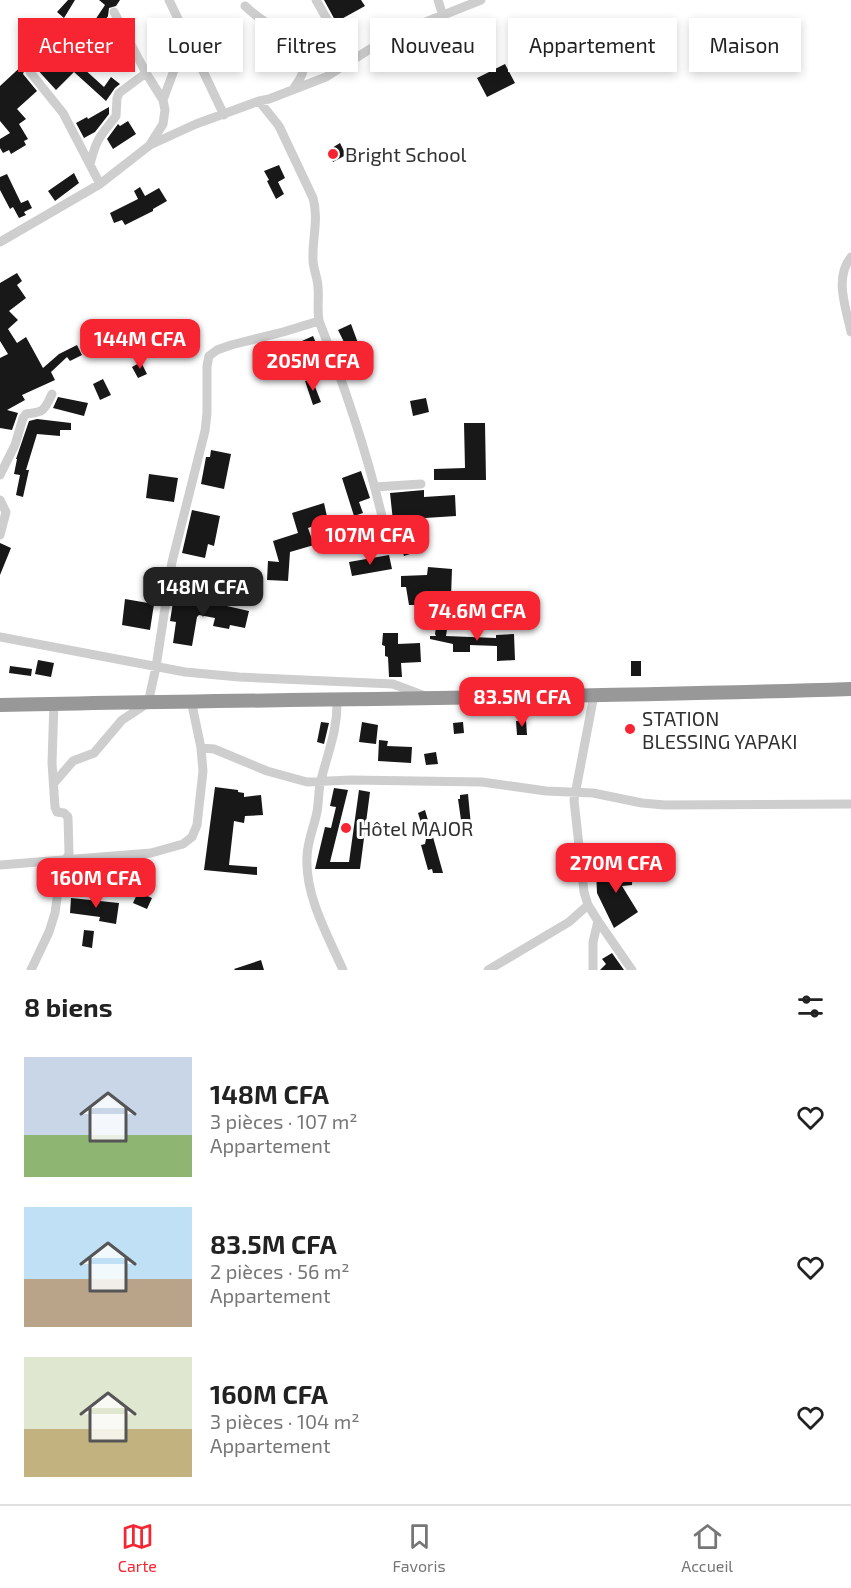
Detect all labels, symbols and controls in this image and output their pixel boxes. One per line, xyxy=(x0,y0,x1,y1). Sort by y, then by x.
chip: Acheter xyxy=(18,18,135,72)
chip: Louer xyxy=(147,18,243,72)
chip: Filtres xyxy=(255,18,358,72)
chip: Nouveau xyxy=(370,18,496,72)
chip: Appartement xyxy=(508,18,677,72)
chip: Maison xyxy=(689,18,801,72)
place label: Bright School xyxy=(345,142,467,166)
marker: Bright School xyxy=(326,147,340,161)
pin: 144M CFA xyxy=(78,319,202,370)
text: 144M CFA xyxy=(94,326,186,350)
pin: 205M CFA xyxy=(251,341,375,392)
text: 205M CFA xyxy=(267,348,359,372)
pin: 107M CFA xyxy=(308,515,432,566)
text: 107M CFA xyxy=(325,522,415,546)
pin: 148M CFA xyxy=(141,567,265,618)
text: 148M CFA xyxy=(157,574,249,598)
pin: 74.6M CFA xyxy=(408,591,546,642)
text: 74.6M CFA xyxy=(428,598,526,622)
pin: 83.5M CFA xyxy=(453,677,591,728)
text: 83.5M CFA xyxy=(473,684,571,708)
place label: STATION BLESSING YAPAKI xyxy=(642,706,797,753)
marker: STATION BLESSING YAPAKI xyxy=(623,722,637,736)
place label: Hôtel MAJOR xyxy=(358,816,473,840)
marker: Hôtel MAJOR xyxy=(339,821,353,835)
pin: 270M CFA xyxy=(554,843,678,894)
text: 270M CFA xyxy=(570,850,662,874)
pin: 160M CFA xyxy=(34,858,158,909)
text: 160M CFA xyxy=(51,865,141,889)
icon: filters xyxy=(794,990,827,1023)
text: 8 biens xyxy=(24,991,113,1022)
text: 148M CFA xyxy=(210,1078,329,1109)
icon: home xyxy=(72,1081,144,1153)
icon: heart xyxy=(794,1101,827,1134)
text: 3 pièces · 107 m² xyxy=(210,1109,358,1133)
text: Appartement xyxy=(210,1133,331,1157)
text: 83.5M CFA xyxy=(210,1228,337,1259)
icon: home xyxy=(72,1231,144,1303)
icon: heart xyxy=(794,1251,827,1284)
text: 2 pièces · 56 m² xyxy=(210,1259,350,1283)
text: Appartement xyxy=(210,1283,331,1307)
text: 160M CFA xyxy=(210,1378,328,1409)
icon: home xyxy=(72,1381,144,1453)
icon: heart xyxy=(794,1401,827,1434)
text: 3 pièces · 104 m² xyxy=(210,1409,360,1433)
text: Appartement xyxy=(210,1433,331,1457)
tab: Carte xyxy=(118,1520,157,1575)
tab: Favoris xyxy=(393,1520,446,1575)
tab: Accueil xyxy=(681,1520,733,1575)

